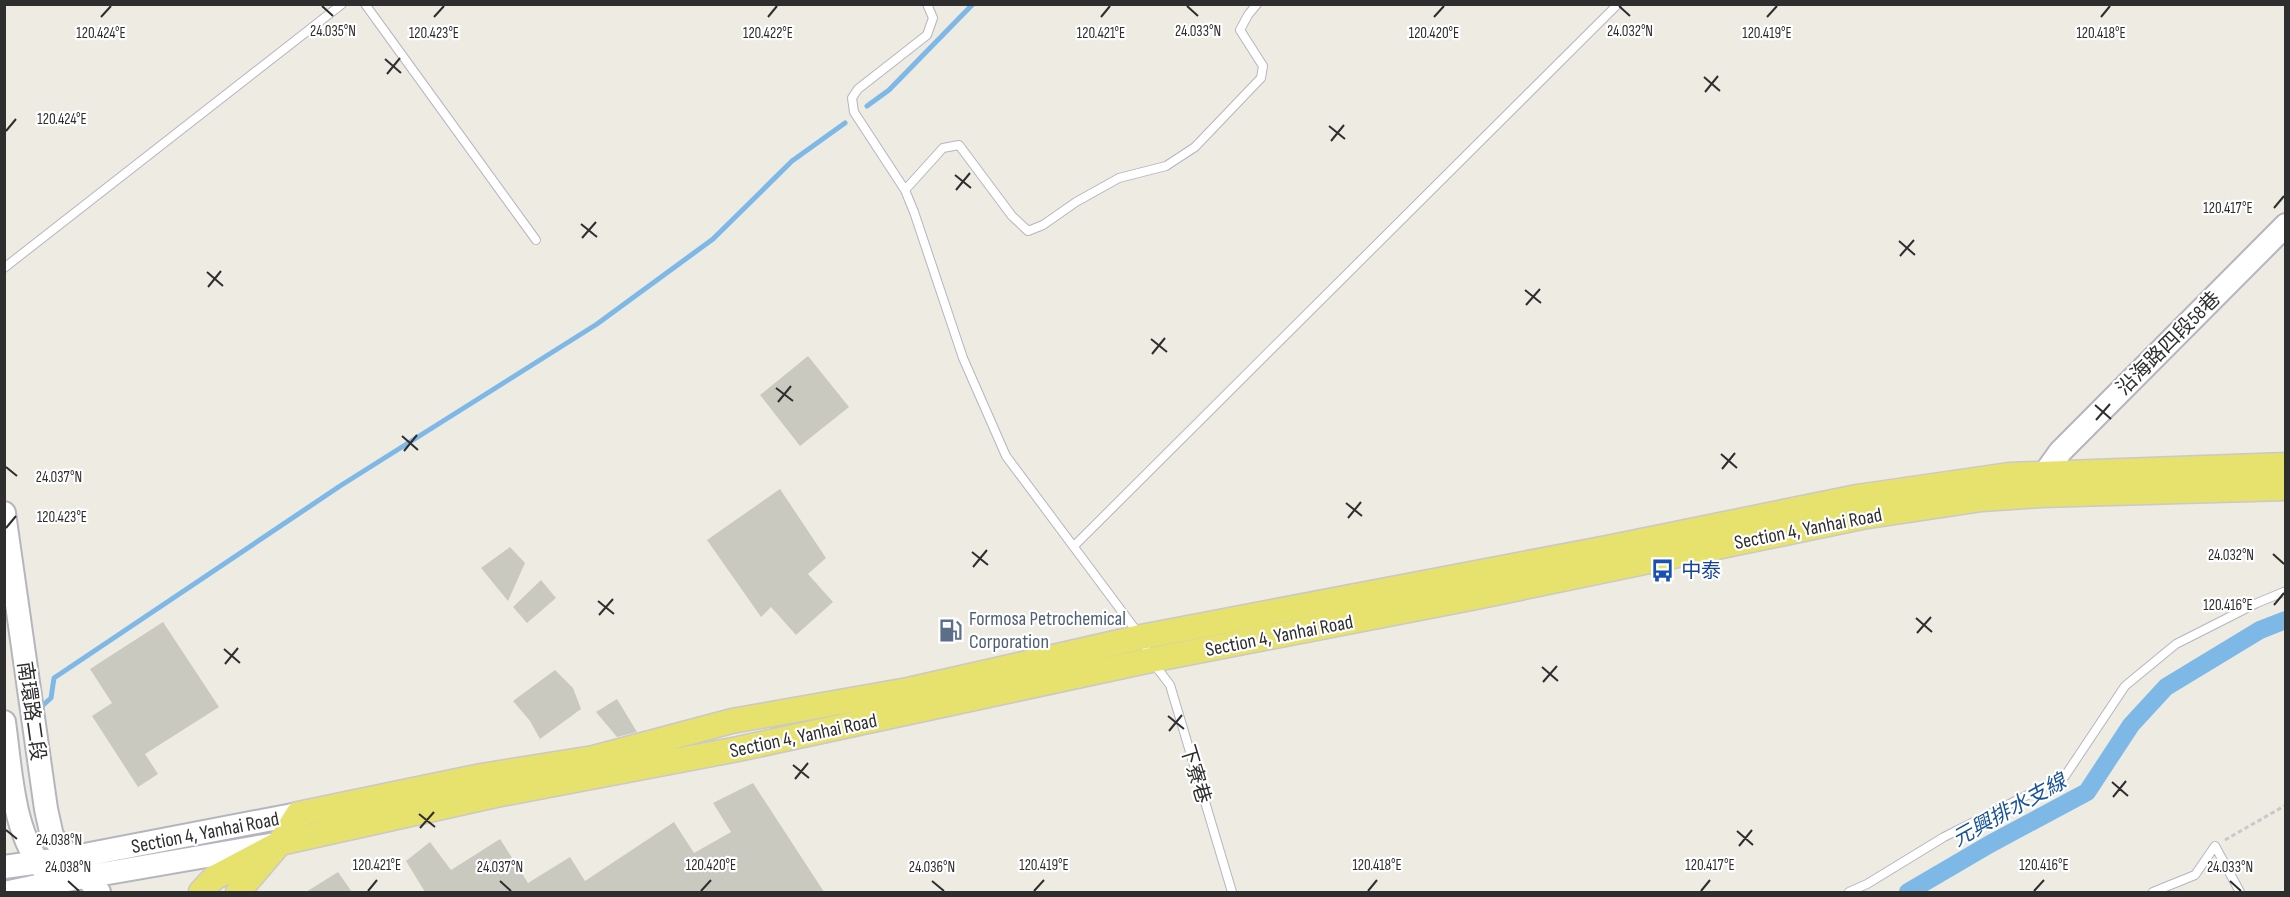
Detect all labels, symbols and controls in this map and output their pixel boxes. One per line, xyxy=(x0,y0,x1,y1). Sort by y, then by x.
text: 24.035°N xyxy=(310,22,356,41)
text: 24.033°N xyxy=(1175,22,1221,41)
text: 24.032°N xyxy=(1607,22,1653,41)
text: 120.424°E xyxy=(76,24,126,43)
text: 120.423°E xyxy=(409,24,459,43)
text: 120.422°E xyxy=(743,24,793,43)
text: 120.421°E xyxy=(1077,24,1125,43)
text: 120.420°E xyxy=(1409,24,1459,43)
text: 120.419°E xyxy=(1742,24,1792,43)
text: 120.418°E xyxy=(2076,24,2126,43)
text: 120.424°E xyxy=(37,110,87,129)
text: 120.417°E xyxy=(2203,199,2253,218)
street label: 沿海路四段58巷 xyxy=(2112,287,2226,401)
text: 24.037°N xyxy=(36,468,82,487)
street label: Section 4, Yanhai Road xyxy=(1732,503,1884,555)
text: 120.423°E xyxy=(37,508,87,527)
text: 24.032°N xyxy=(2208,546,2254,565)
bus stop icon: 中泰 xyxy=(1650,557,1676,583)
place label: 中泰 xyxy=(1681,559,1721,583)
text: 120.416°E xyxy=(2203,596,2253,615)
place label: Formosa Petrochemical Corporation xyxy=(969,607,1126,654)
street label: Section 4, Yanhai Road xyxy=(1203,610,1355,662)
fuel station icon: Formosa Petrochemical Corporation xyxy=(938,617,964,643)
street label: 南環路二段 xyxy=(12,660,50,762)
street label: Section 4, Yanhai Road xyxy=(727,709,879,763)
street label: 下寮巷 xyxy=(1175,742,1215,806)
water label: 元興排水支線 xyxy=(1948,768,2072,852)
street label: Section 4, Yanhai Road xyxy=(129,807,281,859)
text: 24.038°N xyxy=(36,831,82,850)
text: 120.421°E xyxy=(353,856,401,875)
text: 120.420°E xyxy=(686,856,736,875)
text: 120.419°E xyxy=(1019,856,1069,875)
text: 120.418°E xyxy=(1352,856,1402,875)
text: 120.417°E xyxy=(1685,856,1735,875)
text: 120.416°E xyxy=(2019,856,2069,875)
text: 24.038°N xyxy=(45,858,91,877)
text: 24.037°N xyxy=(477,858,523,877)
text: 24.036°N xyxy=(909,858,955,877)
text: 24.033°N xyxy=(2207,858,2253,877)

